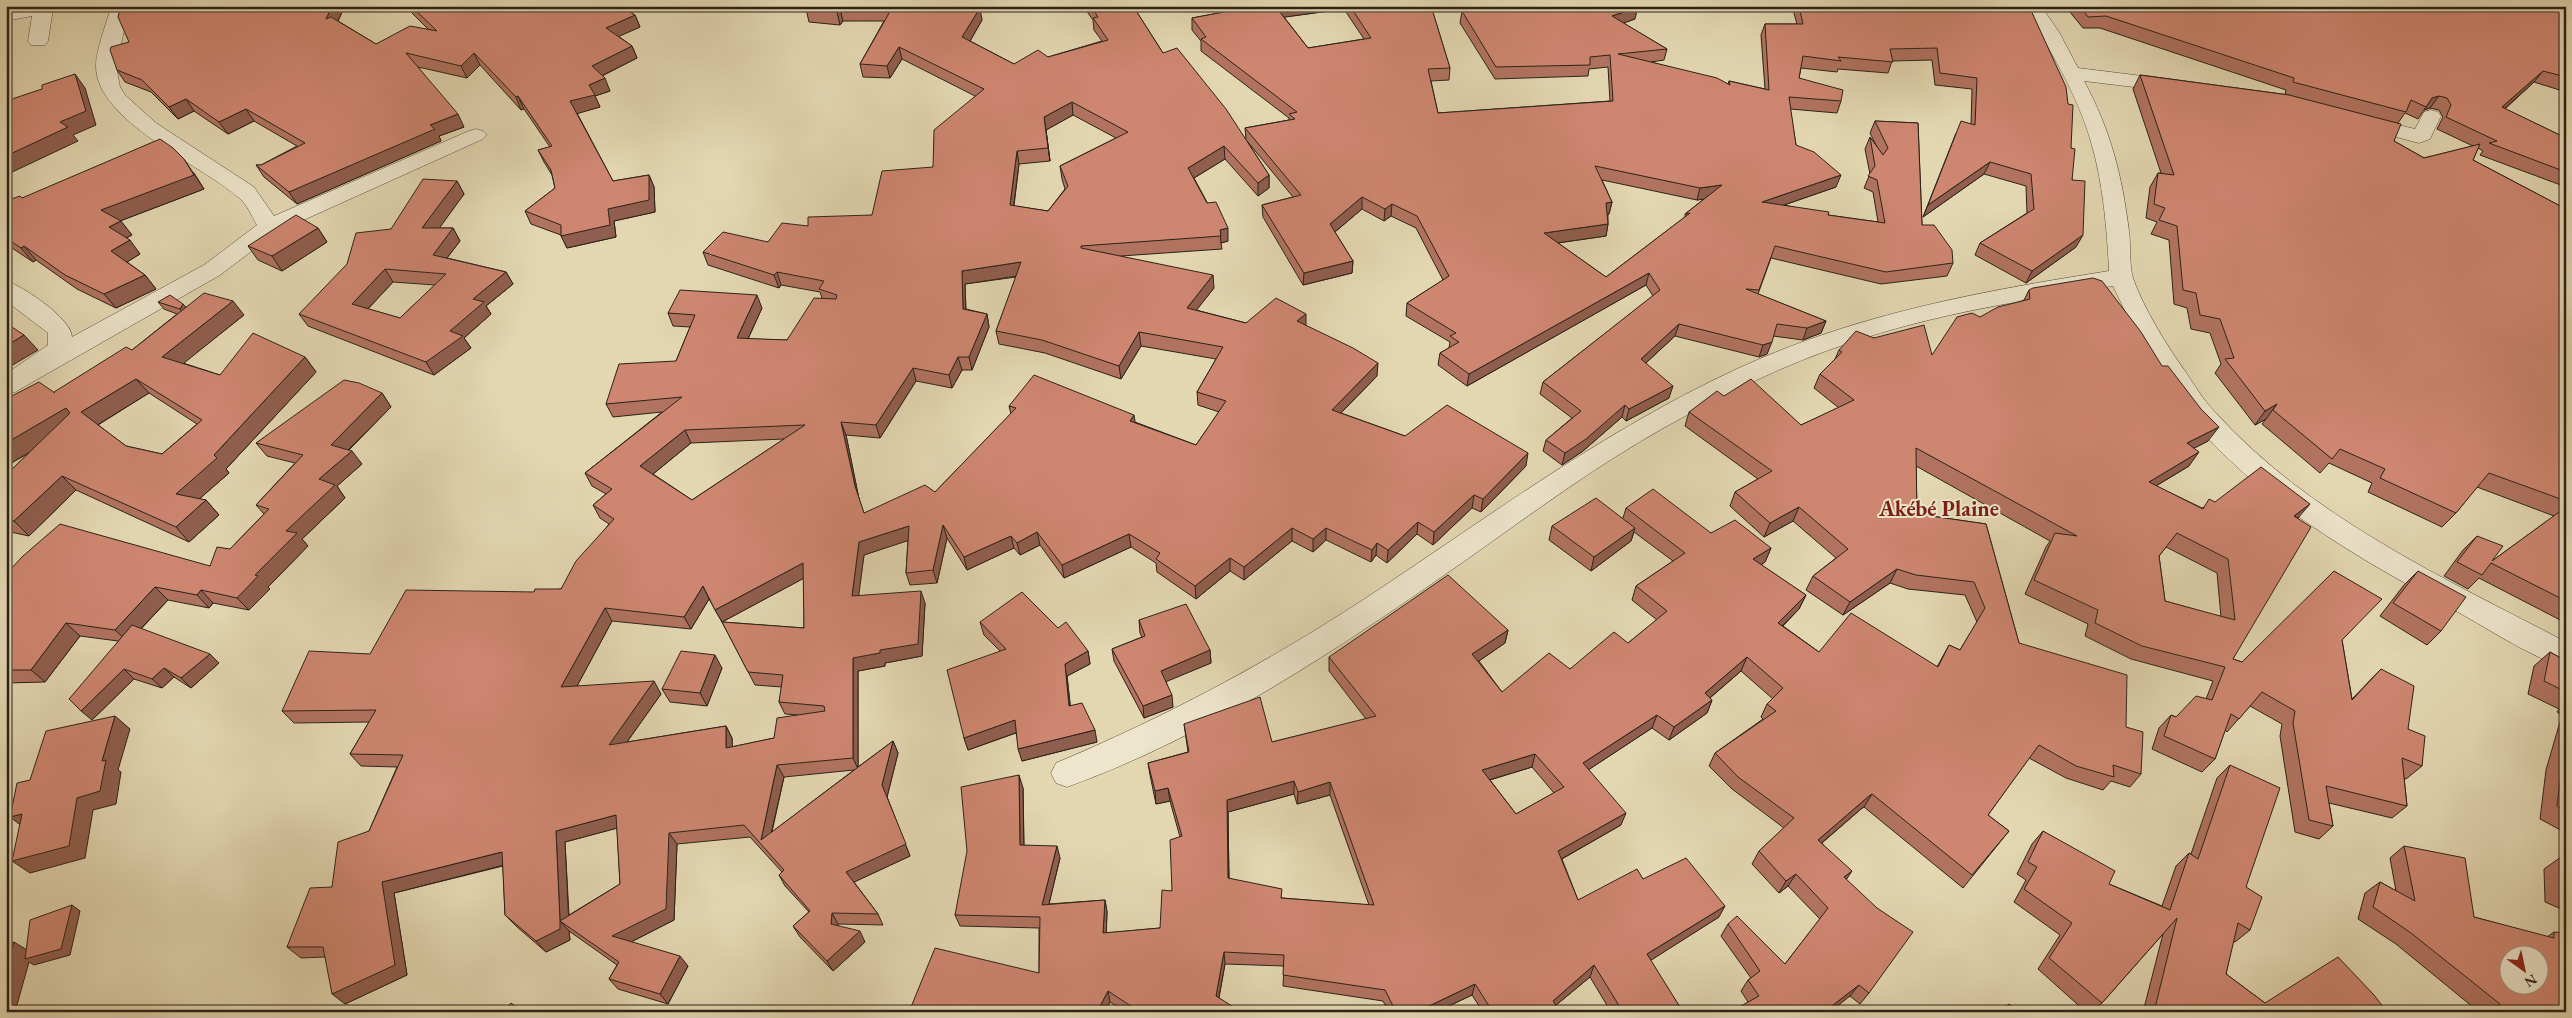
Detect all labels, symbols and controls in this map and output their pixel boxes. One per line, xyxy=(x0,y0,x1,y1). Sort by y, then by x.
district label: Akébé Plaine xyxy=(1878,494,1999,523)
north arrow xyxy=(2500,946,2550,996)
text: N xyxy=(2521,970,2541,992)

